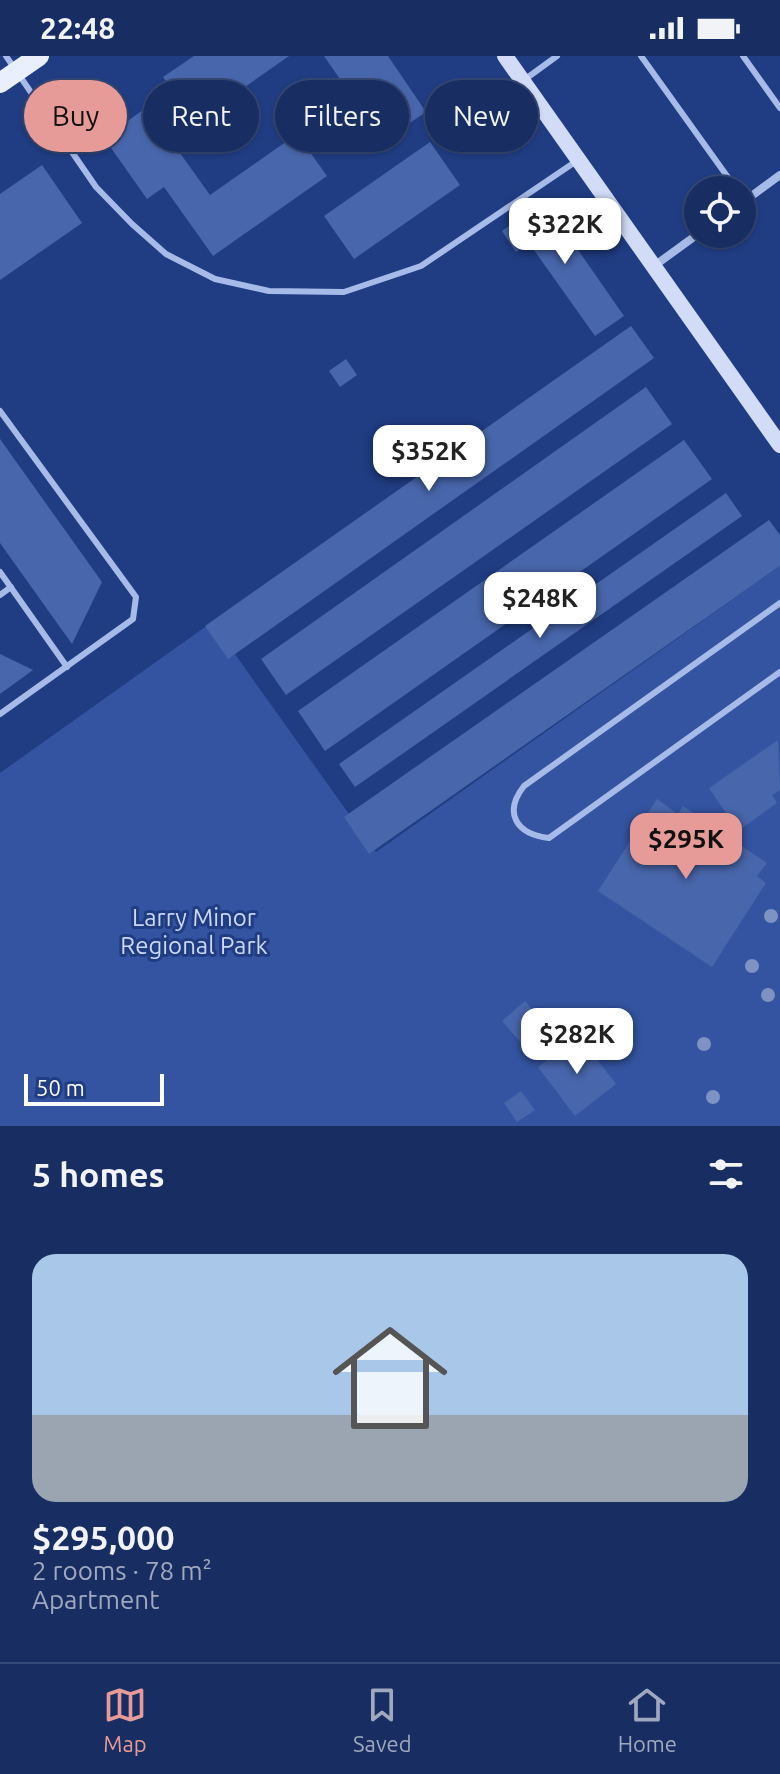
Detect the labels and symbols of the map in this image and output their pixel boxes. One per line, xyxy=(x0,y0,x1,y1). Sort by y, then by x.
pin: $322K xyxy=(509,198,621,266)
pin: $352K xyxy=(373,425,485,493)
pin: $248K xyxy=(484,572,596,640)
pin: $295K xyxy=(630,813,742,881)
park label: Larry Minor Regional Park xyxy=(120,904,268,959)
pin: $282K xyxy=(521,1008,633,1076)
scale bar xyxy=(24,1070,164,1106)

